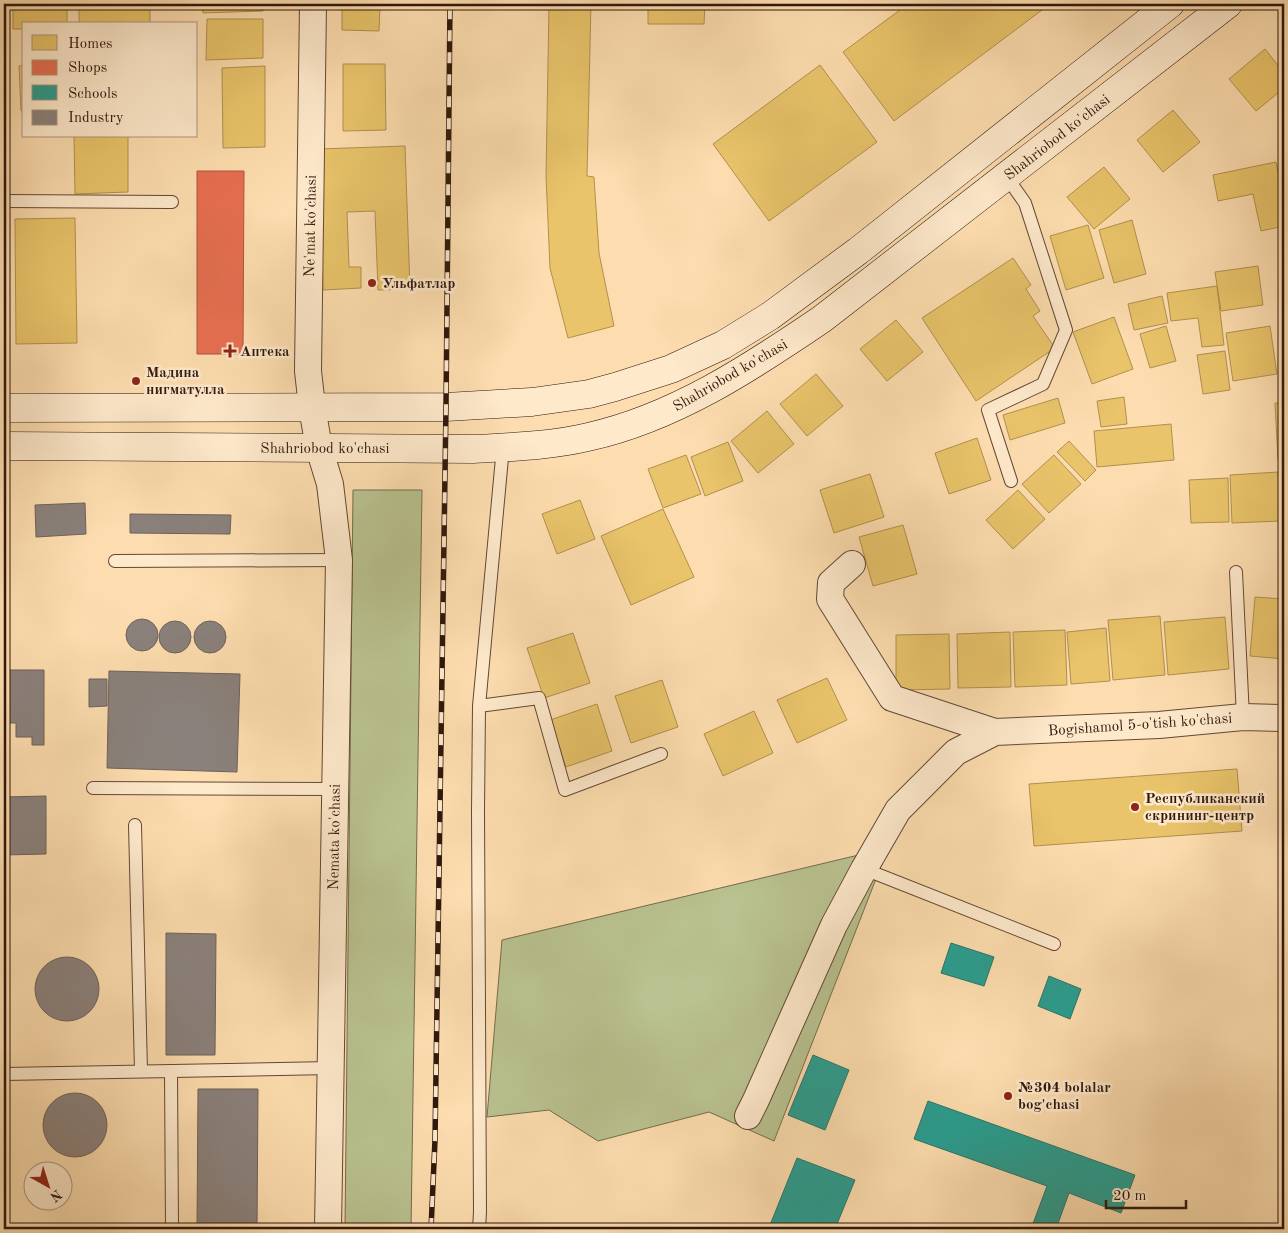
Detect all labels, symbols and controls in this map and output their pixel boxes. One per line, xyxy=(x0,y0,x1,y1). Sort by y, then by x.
legend xyxy=(22,22,198,138)
text: Homes xyxy=(68,37,113,52)
text: Shops xyxy=(68,61,107,76)
text: Schools xyxy=(68,87,117,102)
street label: Shahriobod ko'chasi xyxy=(1002,92,1114,184)
text: Industry xyxy=(68,111,124,126)
street label: Ne'mat ko'chasi xyxy=(303,175,320,277)
marker: Ульфатлар xyxy=(366,277,378,289)
place label: Ульфатлар xyxy=(382,277,456,292)
street label: Shahriobod ko'chasi xyxy=(671,337,791,415)
marker: Аптека xyxy=(224,345,236,357)
place label: Аптека xyxy=(240,345,290,360)
place label: Мадина нигматулла xyxy=(146,366,225,398)
marker: Мадина нигматулла xyxy=(130,375,142,387)
street label: Shahriobod ko'chasi xyxy=(260,442,390,457)
street label: Bogishamol 5-o'tish ko'chasi xyxy=(1048,712,1233,739)
street label: Nemata ko'chasi xyxy=(327,784,344,890)
place label: Республиканский скрининг-центр xyxy=(1145,792,1265,824)
marker: Республиканский скрининг-центр xyxy=(1129,801,1141,813)
place label: №304 bolalar bog'chasi xyxy=(1018,1081,1111,1113)
marker: №304 bolalar bog'chasi xyxy=(1002,1090,1014,1102)
north arrow xyxy=(22,1160,72,1210)
scale bar xyxy=(1106,1178,1186,1210)
text: N xyxy=(47,1187,64,1204)
text: 20 m xyxy=(1113,1189,1147,1204)

